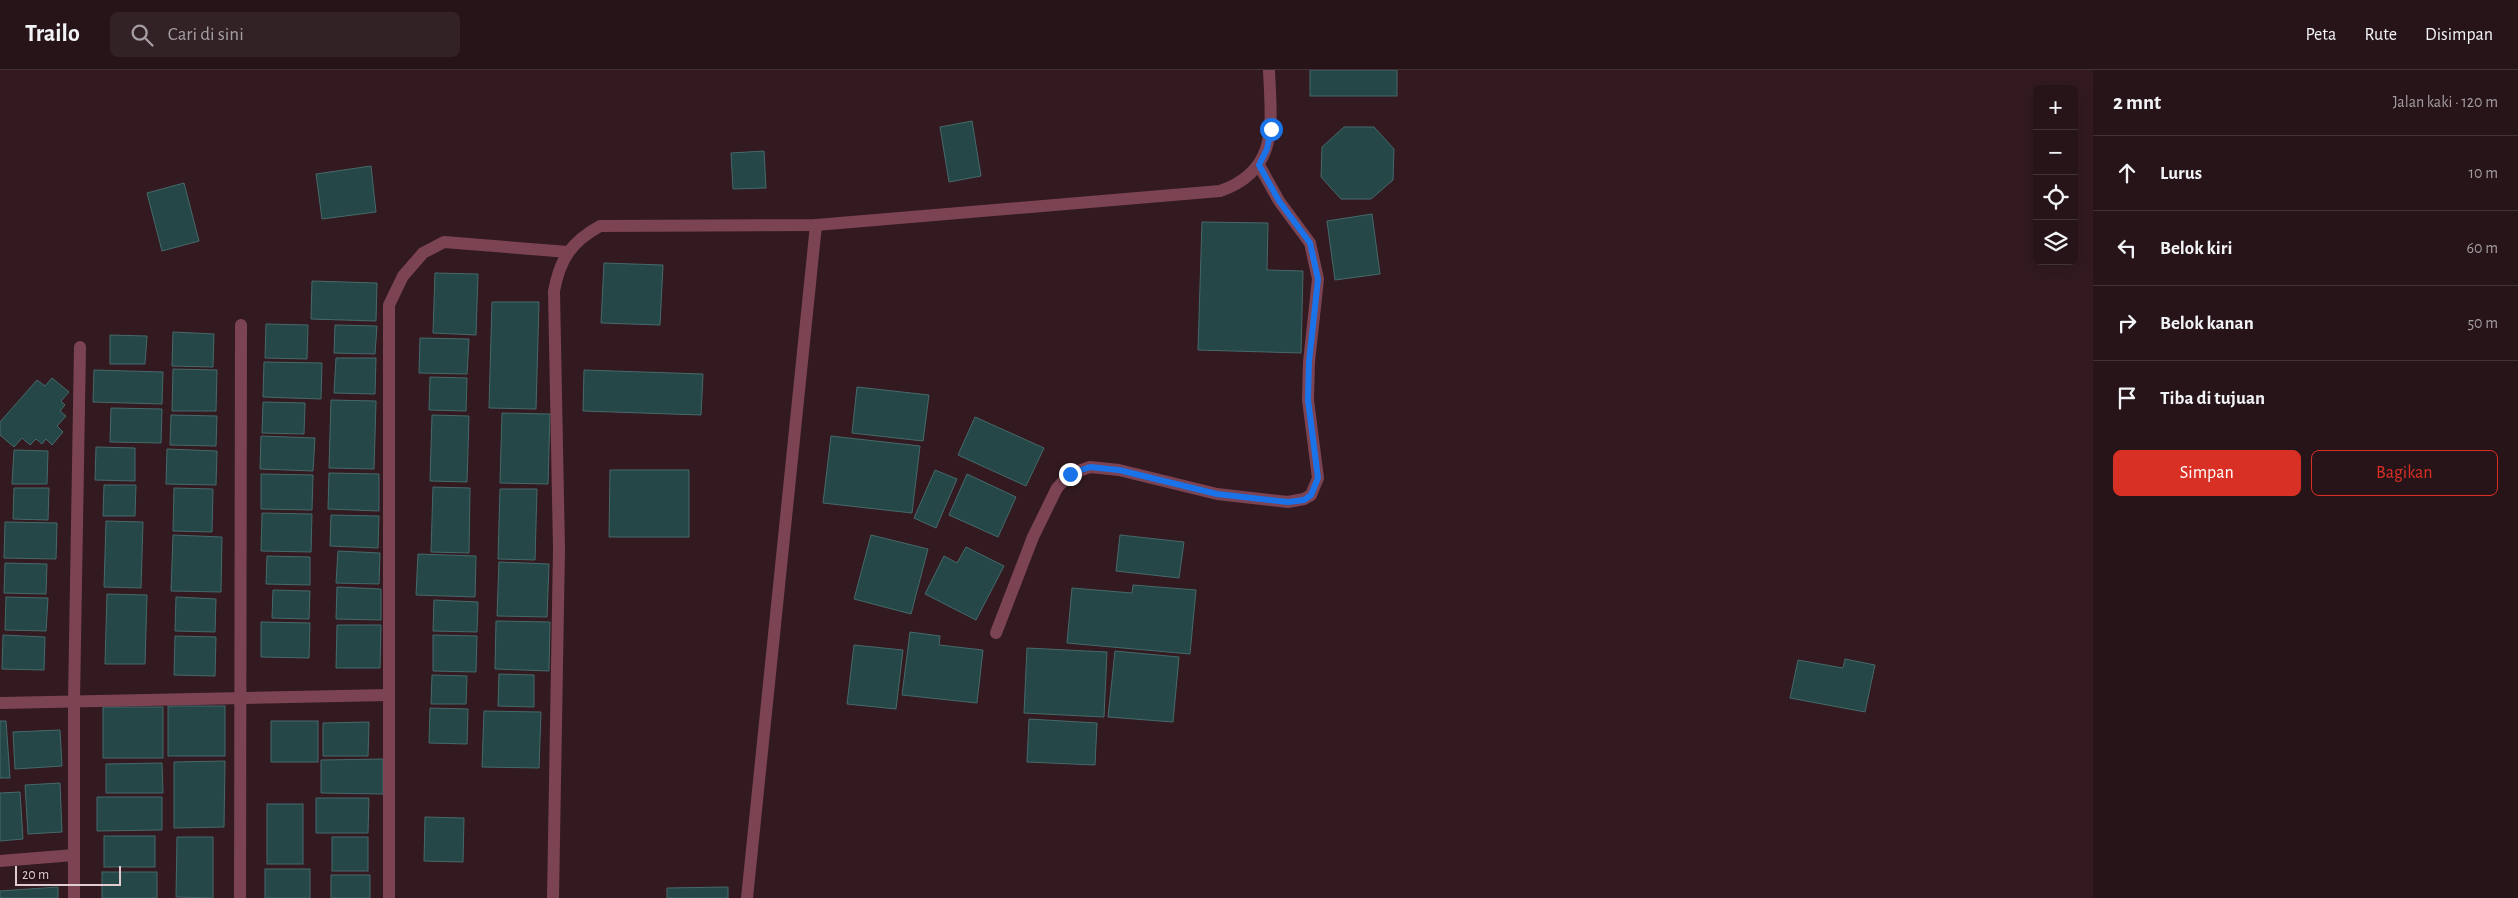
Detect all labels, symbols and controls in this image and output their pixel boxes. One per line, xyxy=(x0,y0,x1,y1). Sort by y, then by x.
search box xyxy=(110,12,460,57)
icon: search xyxy=(128,21,156,49)
text: Trailo xyxy=(25,22,80,46)
text: Cari di sini xyxy=(168,25,244,44)
text: Peta xyxy=(2305,26,2336,44)
text: Rute xyxy=(2364,26,2397,44)
text: Disimpan xyxy=(2425,26,2493,44)
map controls xyxy=(2033,85,2078,265)
button: + xyxy=(2033,85,2078,130)
text: 2 mnt xyxy=(2113,92,2161,113)
text: Jalan kaki · 120 m xyxy=(2393,94,2498,110)
route start xyxy=(1260,118,1283,141)
button: − xyxy=(2033,130,2078,175)
icon: ahead xyxy=(2113,159,2141,187)
text: Lurus xyxy=(2160,164,2202,183)
text: 10 m xyxy=(2469,165,2498,181)
button: locate xyxy=(2033,175,2078,220)
button: layers xyxy=(2033,220,2078,265)
icon: left xyxy=(2113,234,2141,262)
text: Belok kiri xyxy=(2160,239,2232,258)
text: 60 m xyxy=(2467,240,2498,256)
icon: right xyxy=(2113,309,2141,337)
text: Belok kanan xyxy=(2160,314,2254,333)
text: 50 m xyxy=(2467,315,2498,331)
icon: arrive xyxy=(2113,384,2141,412)
text: Tiba di tujuan xyxy=(2160,389,2265,408)
button: Simpan xyxy=(2113,450,2301,496)
button: Bagikan xyxy=(2311,450,2498,496)
route end xyxy=(1059,463,1082,486)
scale bar xyxy=(15,863,121,886)
text: 20 m xyxy=(22,868,49,882)

